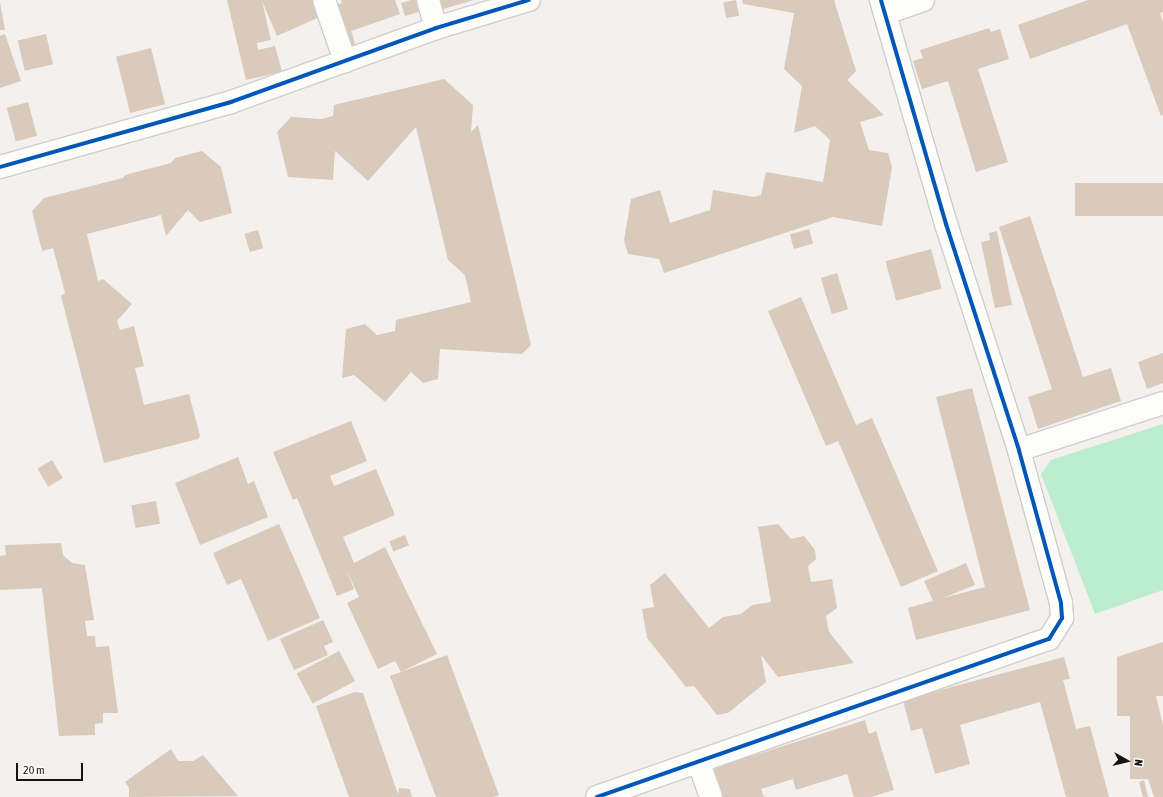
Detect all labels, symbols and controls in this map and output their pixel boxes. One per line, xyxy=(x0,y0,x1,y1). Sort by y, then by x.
north arrow xyxy=(1107,741,1147,781)
scale bar xyxy=(18,755,85,781)
text: N xyxy=(1132,759,1145,767)
text: 20 m xyxy=(23,763,45,777)

